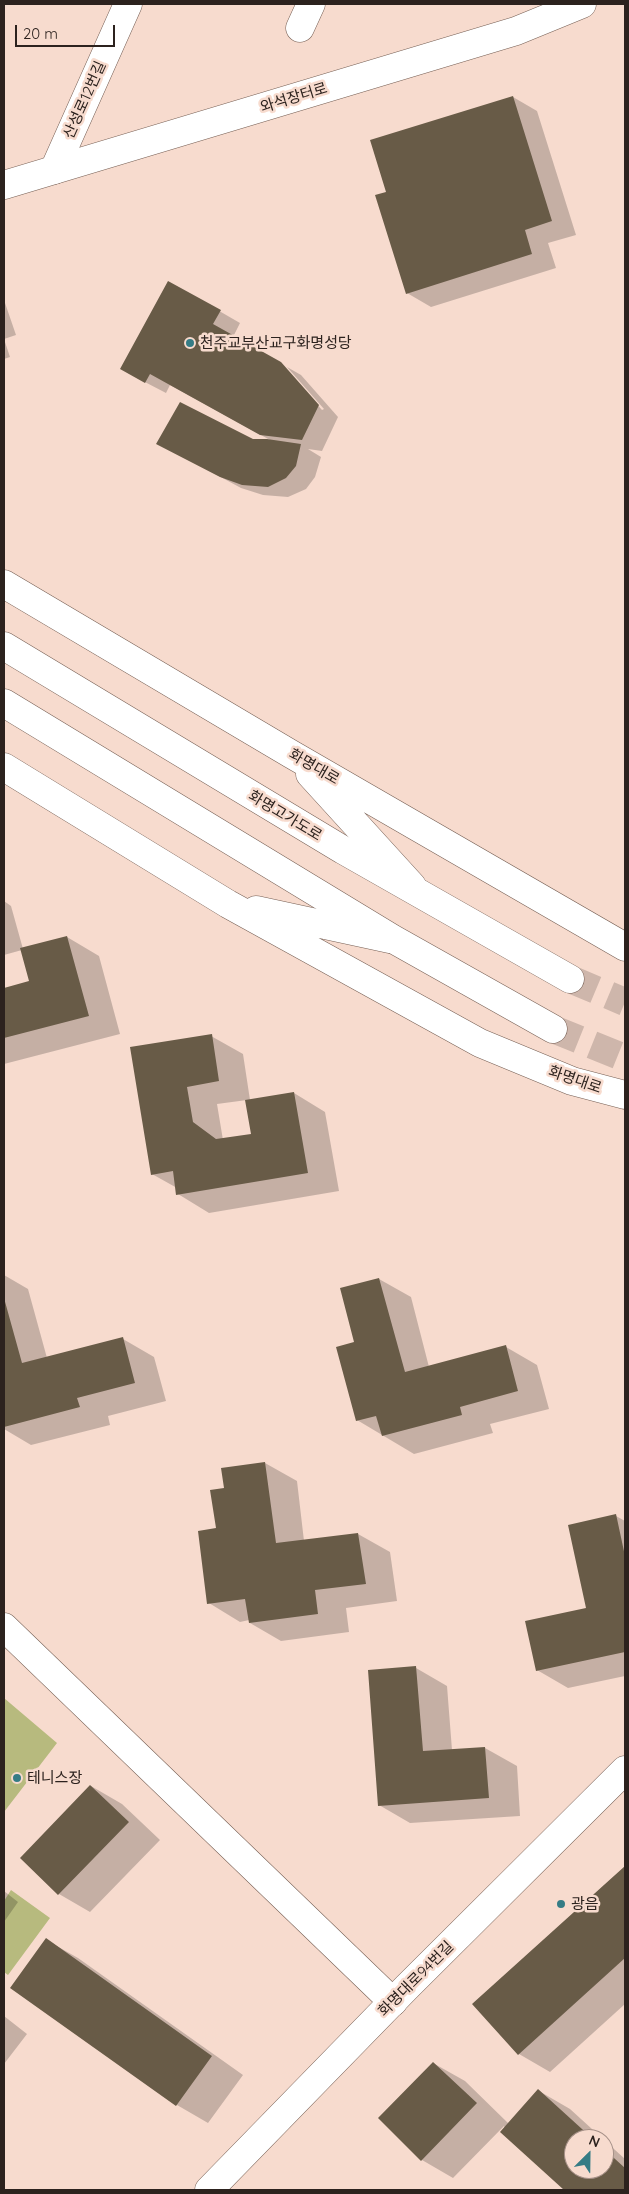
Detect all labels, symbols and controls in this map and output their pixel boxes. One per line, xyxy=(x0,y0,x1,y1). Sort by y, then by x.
scale bar xyxy=(18,15,118,47)
text: 20 m xyxy=(23,24,58,43)
street label: 산성로12번길 xyxy=(60,58,110,142)
street label: 와석장터로 xyxy=(258,79,330,117)
place label: 천주교부산교구화명성당 xyxy=(200,334,352,352)
marker: 천주교부산교구화명성당 xyxy=(184,337,196,349)
street label: 화명대로 xyxy=(286,745,342,789)
street label: 화명고가도로 xyxy=(245,787,325,845)
street label: 화명대로 xyxy=(546,1063,604,1097)
place label: 테니스장 xyxy=(27,1769,82,1787)
marker: 테니스장 xyxy=(11,1772,23,1784)
place label: 광음 xyxy=(571,1895,599,1913)
marker: 광음 xyxy=(555,1898,567,1910)
street label: 화명대로94번길 xyxy=(375,1938,457,2020)
north arrow xyxy=(564,2129,614,2179)
text: N xyxy=(586,2131,603,2151)

